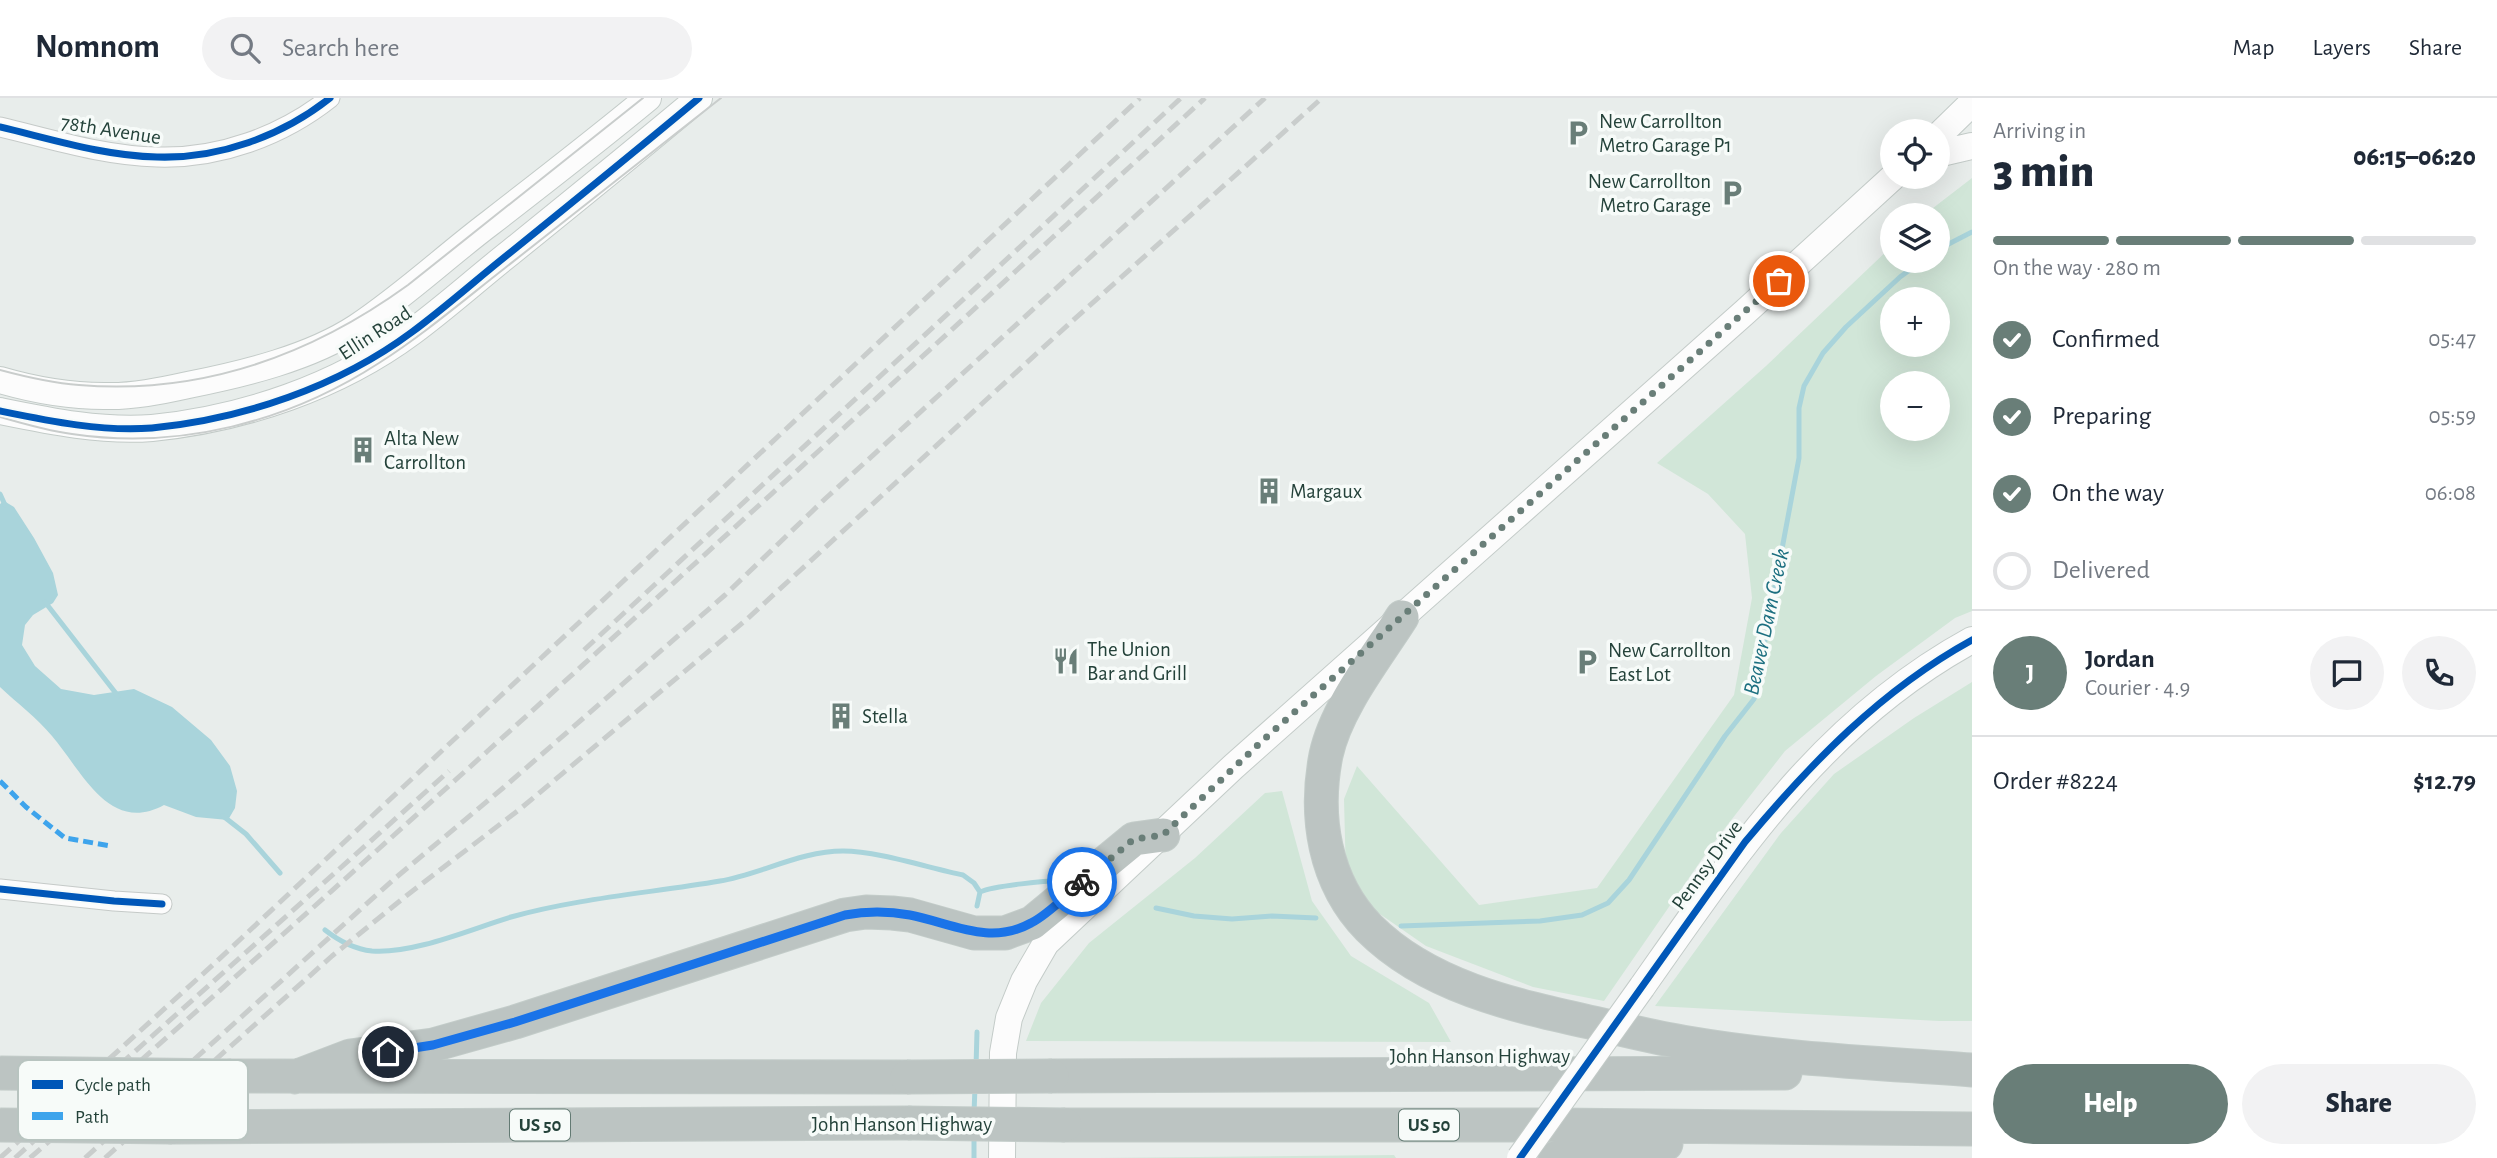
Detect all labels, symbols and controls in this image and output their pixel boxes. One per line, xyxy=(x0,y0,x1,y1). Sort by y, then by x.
search box xyxy=(202,17,692,80)
icon: search xyxy=(226,29,264,67)
text: Nomnom xyxy=(35,31,160,64)
text: Search here xyxy=(282,35,400,61)
text: Map xyxy=(2232,36,2274,60)
text: Layers xyxy=(2312,36,2371,60)
text: Share xyxy=(2409,36,2462,60)
place label: New Carrollton Metro Garage P1 xyxy=(1599,111,1732,156)
street label: 78th Avenue xyxy=(59,112,163,148)
parking icon: New Carrollton Metro Garage P1 xyxy=(1563,118,1593,148)
map controls xyxy=(1880,119,1950,441)
button: locate xyxy=(1880,119,1950,189)
text: Arriving in xyxy=(1993,120,2086,143)
text: 06:15–06:20 xyxy=(2353,144,2476,170)
text: 3 min xyxy=(1993,149,2094,195)
place label: New Carrollton Metro Garage xyxy=(1588,171,1711,216)
parking icon: New Carrollton Metro Garage xyxy=(1717,178,1747,208)
button: layers xyxy=(1880,203,1950,273)
pin xyxy=(1749,251,1809,311)
text: On the way · 280 m xyxy=(1993,257,2161,280)
icon: bag xyxy=(1760,262,1798,300)
button: + xyxy=(1880,287,1950,357)
street label: Ellin Road xyxy=(335,302,415,364)
icon: check xyxy=(1993,321,2031,359)
text: Confirmed xyxy=(2052,326,2160,352)
text: 05:47 xyxy=(2428,328,2476,351)
button: − xyxy=(1880,371,1950,441)
icon: check xyxy=(1993,398,2031,436)
text: Preparing xyxy=(2052,403,2151,429)
text: 05:59 xyxy=(2429,405,2476,428)
place label: Alta New Carrollton xyxy=(384,428,466,473)
building icon: Alta New Carrollton xyxy=(348,435,378,465)
icon: check xyxy=(1993,475,2031,513)
building icon: Margaux xyxy=(1254,476,1284,506)
text: On the way xyxy=(2052,480,2164,506)
place label: Margaux xyxy=(1290,481,1362,502)
text: 06:08 xyxy=(2425,482,2476,505)
water label: Beaver Dam Creek xyxy=(1740,546,1794,697)
text: Delivered xyxy=(2052,557,2150,583)
button: chat xyxy=(2310,636,2384,710)
button: phone xyxy=(2402,636,2476,710)
place label: The Union Bar and Grill xyxy=(1087,639,1187,684)
place label: New Carrollton East Lot xyxy=(1608,640,1731,685)
restaurant icon: The Union Bar and Grill xyxy=(1051,646,1081,676)
text: Jordan xyxy=(2085,646,2155,672)
parking icon: New Carrollton East Lot xyxy=(1572,647,1602,677)
text: J xyxy=(2026,660,2034,686)
text: Courier · 4.9 xyxy=(2085,677,2190,700)
building icon: Stella xyxy=(826,701,856,731)
place label: Stella xyxy=(862,706,908,727)
text: Order #8224 xyxy=(1993,768,2118,794)
text: $12.79 xyxy=(2413,768,2476,794)
street label: Pennsy Drive xyxy=(1668,816,1746,914)
courier xyxy=(1047,847,1117,917)
icon: bike xyxy=(1063,863,1101,901)
pin xyxy=(358,1022,418,1082)
icon: home xyxy=(369,1033,407,1071)
street label: John Hanson Highway xyxy=(1390,1046,1570,1067)
legend xyxy=(18,1060,248,1140)
button: Help xyxy=(1993,1064,2228,1144)
button: Share xyxy=(2242,1064,2476,1144)
text: Cycle path xyxy=(75,1076,151,1095)
text: Path xyxy=(75,1108,109,1127)
road number: US 50 xyxy=(510,1110,570,1140)
road number: US 50 xyxy=(1399,1110,1459,1140)
street label: John Hanson Highway xyxy=(812,1114,992,1135)

